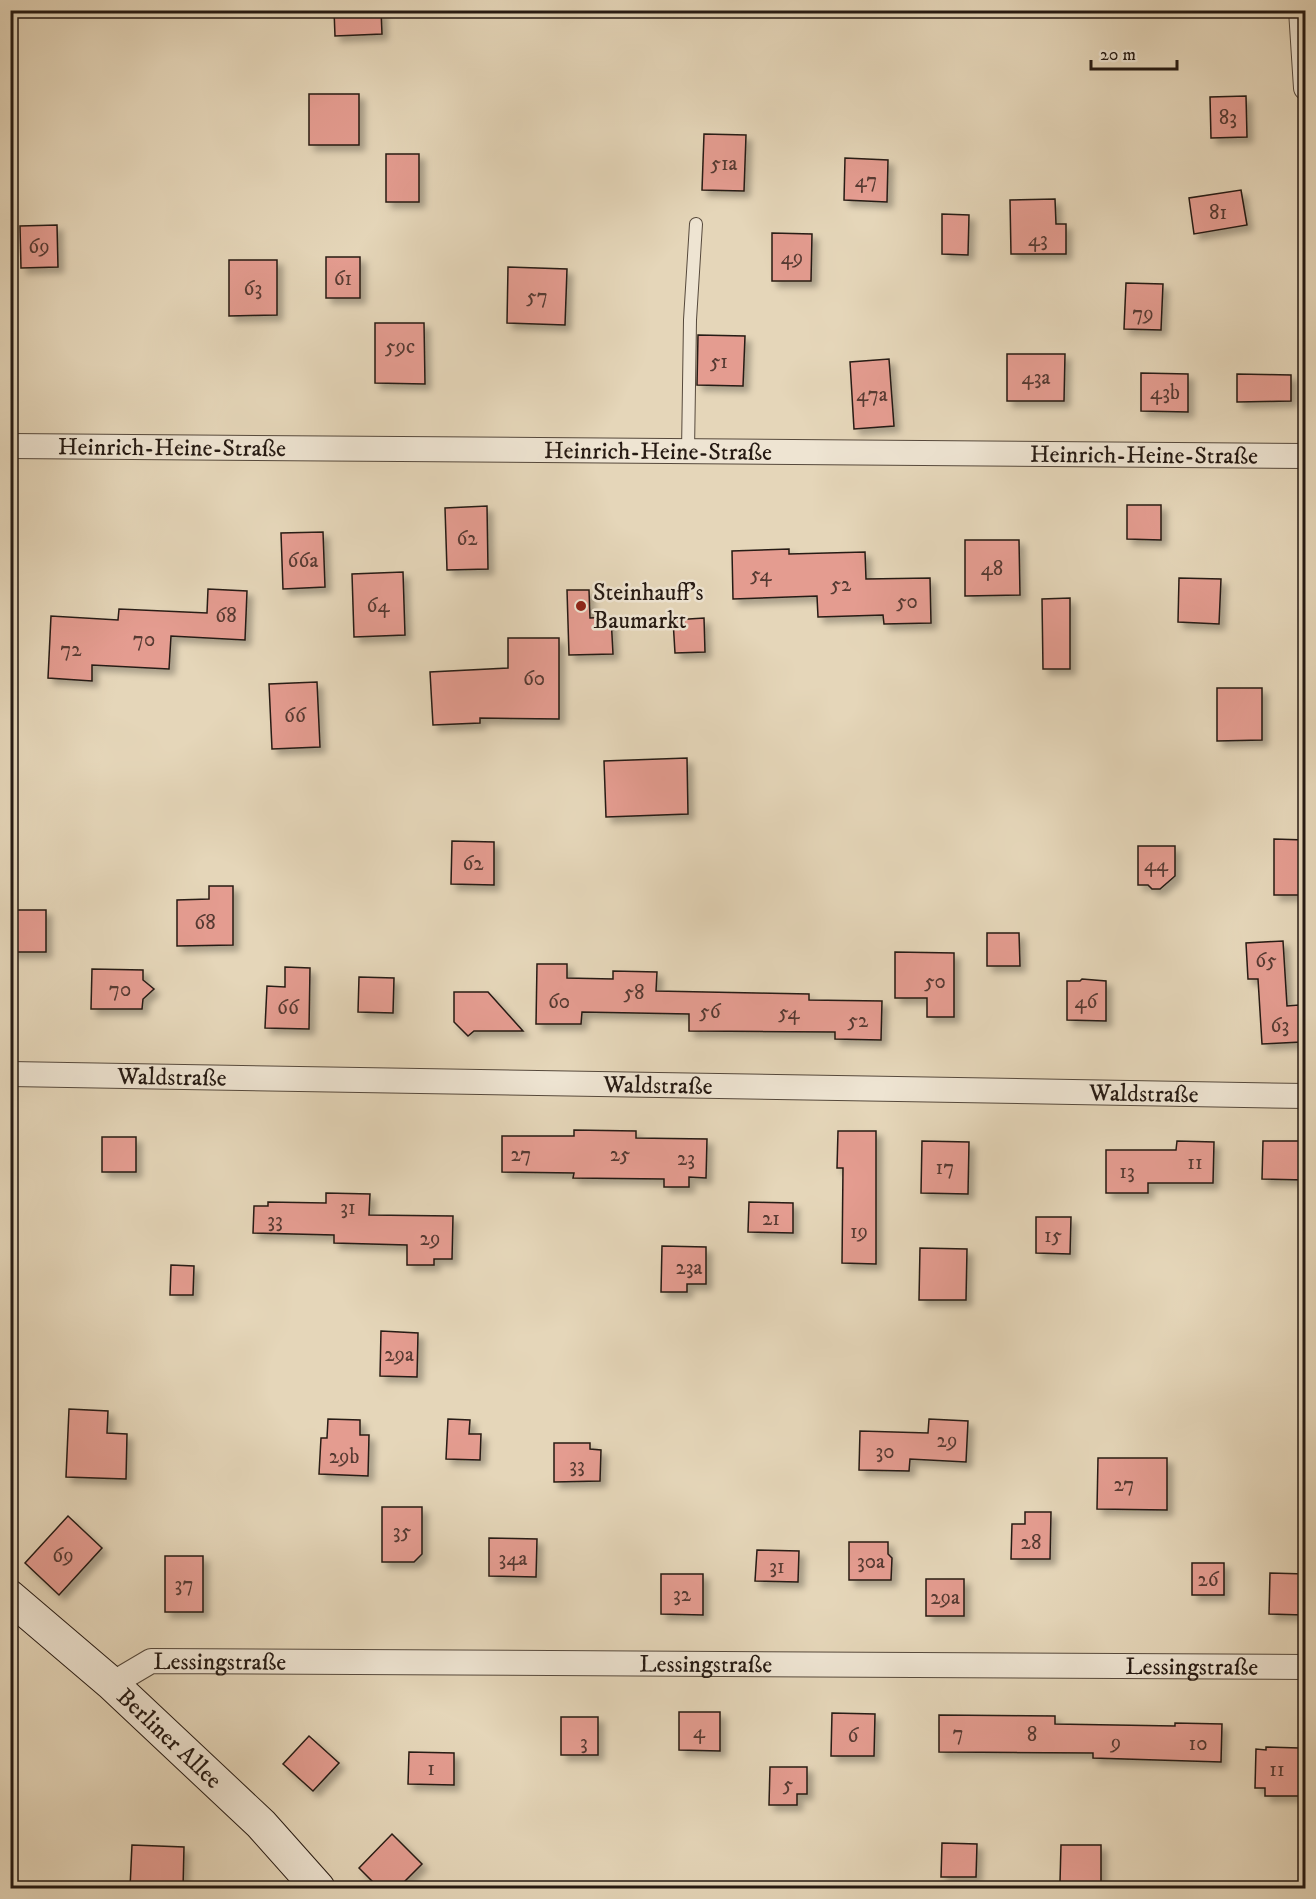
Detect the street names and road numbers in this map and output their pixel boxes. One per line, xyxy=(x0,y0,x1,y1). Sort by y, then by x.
street label: Heinrich-Heine-Straße xyxy=(58,432,286,464)
street label: Heinrich-Heine-Straße xyxy=(544,436,772,468)
street label: Heinrich-Heine-Straße xyxy=(1030,440,1258,472)
street label: Waldstraße xyxy=(116,1062,227,1094)
street label: Waldstraße xyxy=(602,1070,713,1102)
street label: Waldstraße xyxy=(1088,1078,1199,1110)
street label: Lessingstraße xyxy=(153,1647,286,1678)
street label: Lessingstraße xyxy=(639,1650,772,1680)
street label: Lessingstraße xyxy=(1125,1652,1258,1683)
street label: Berliner Allee xyxy=(110,1682,228,1795)

